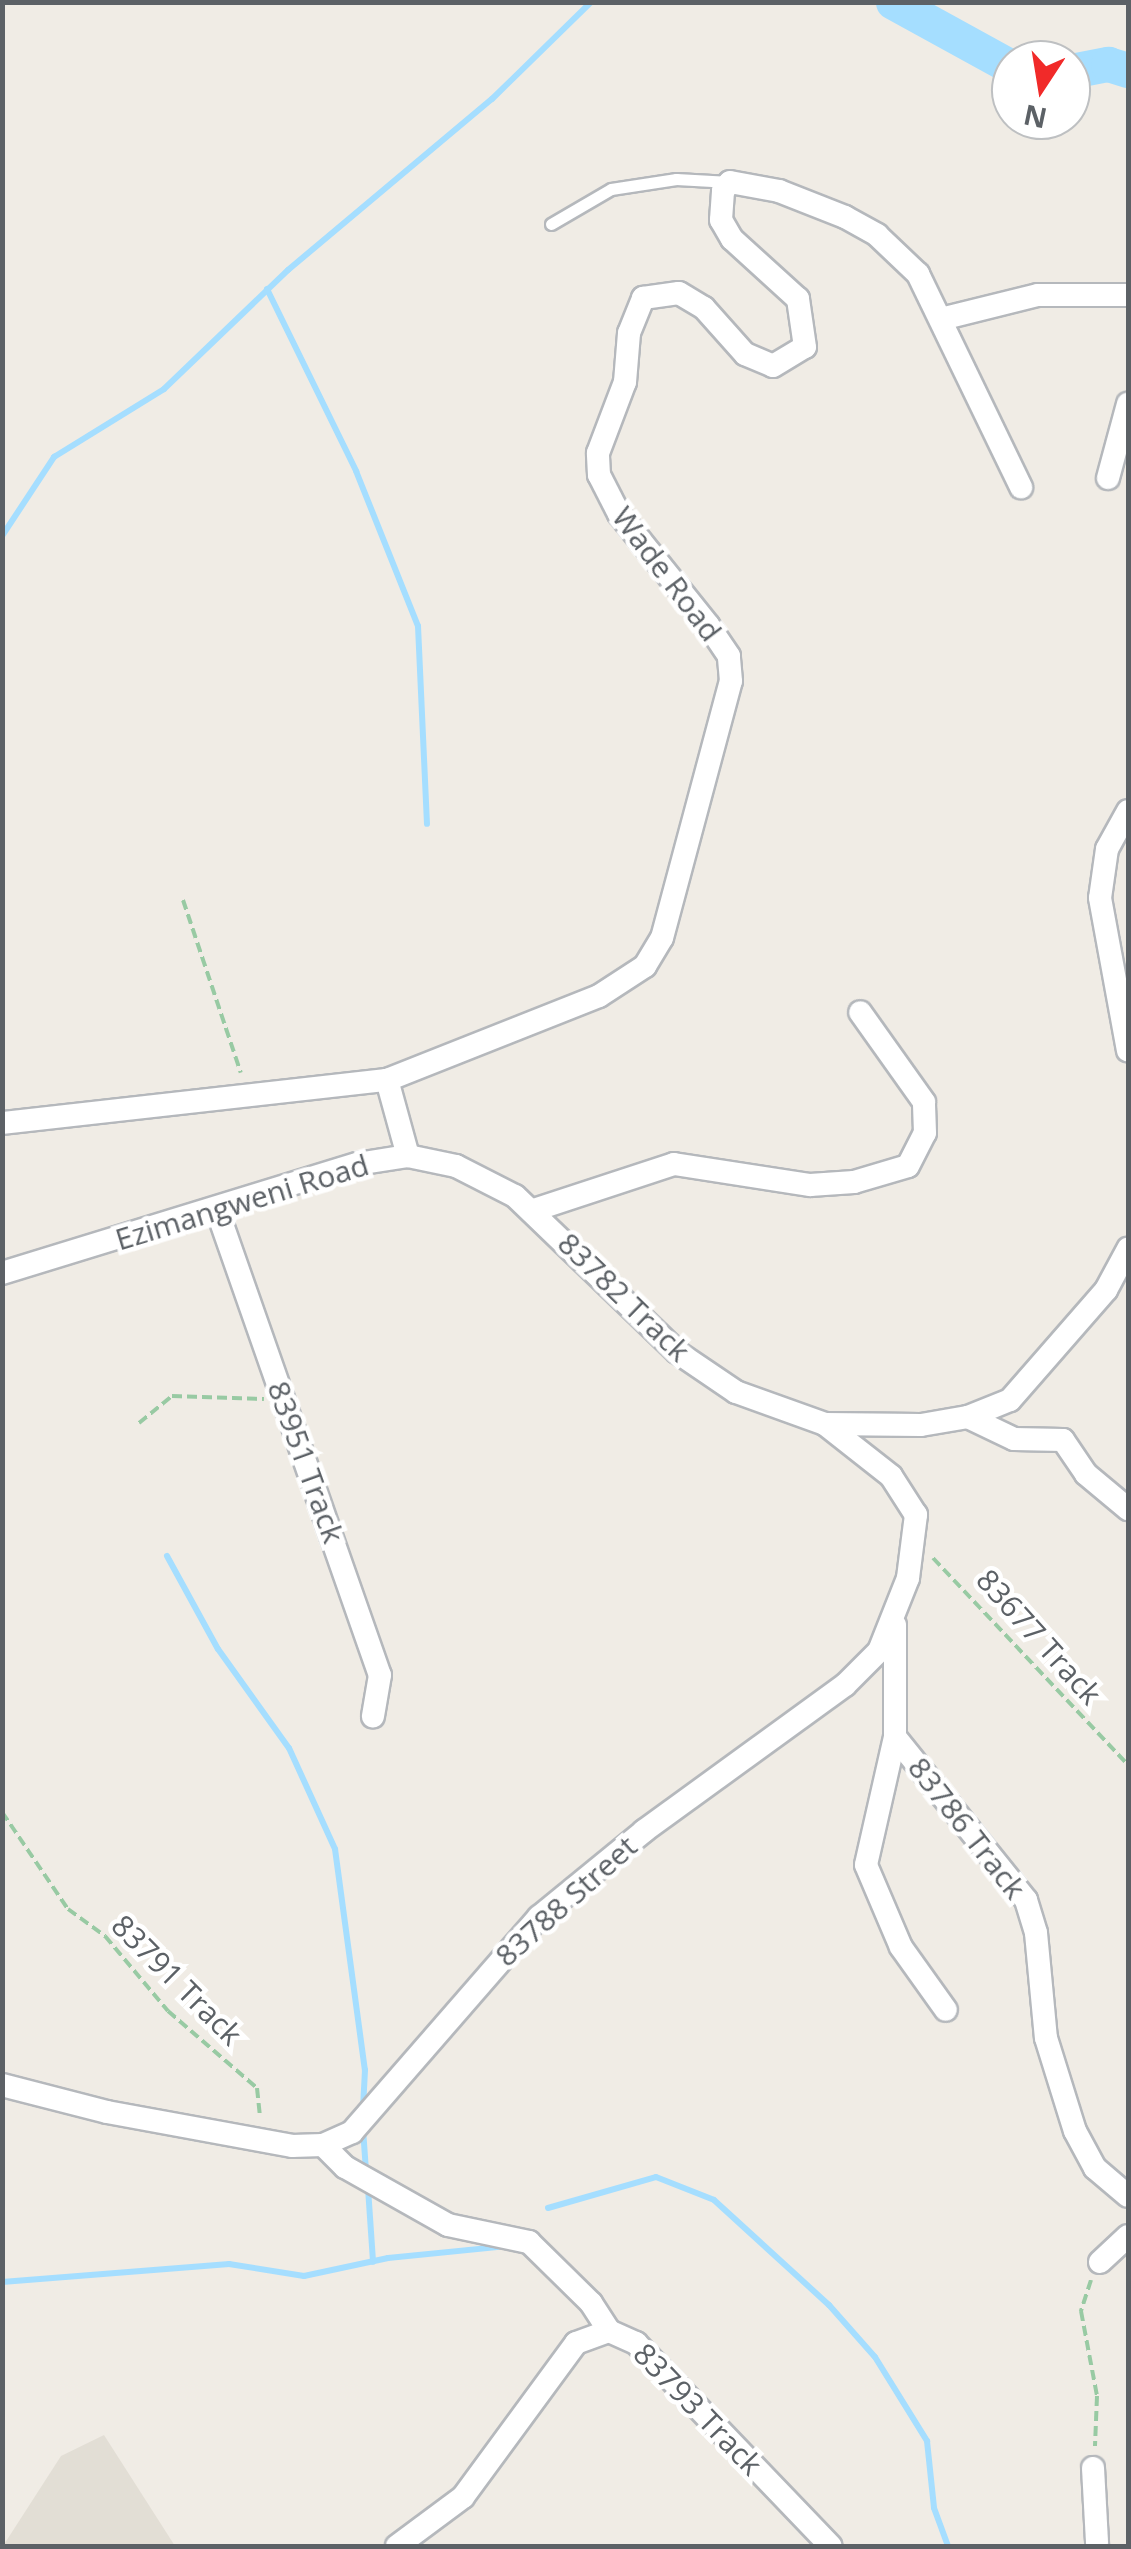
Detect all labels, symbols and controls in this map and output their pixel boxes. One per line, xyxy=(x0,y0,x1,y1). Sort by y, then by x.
north arrow xyxy=(991,40,1091,140)
text: N xyxy=(1020,96,1050,138)
street label: Wade Road xyxy=(605,500,729,648)
street label: Ezimangweni Road xyxy=(111,1146,373,1258)
street label: 83782 Track xyxy=(551,1225,697,1369)
street label: 83951 Track xyxy=(260,1376,352,1548)
street label: 83677 Track xyxy=(969,1562,1109,1712)
street label: 83786 Track xyxy=(901,1750,1033,1906)
street label: 83788 Street xyxy=(488,1828,644,1974)
street label: 83791 Track xyxy=(104,1907,250,2053)
street label: 83793 Track xyxy=(626,2336,770,2482)

